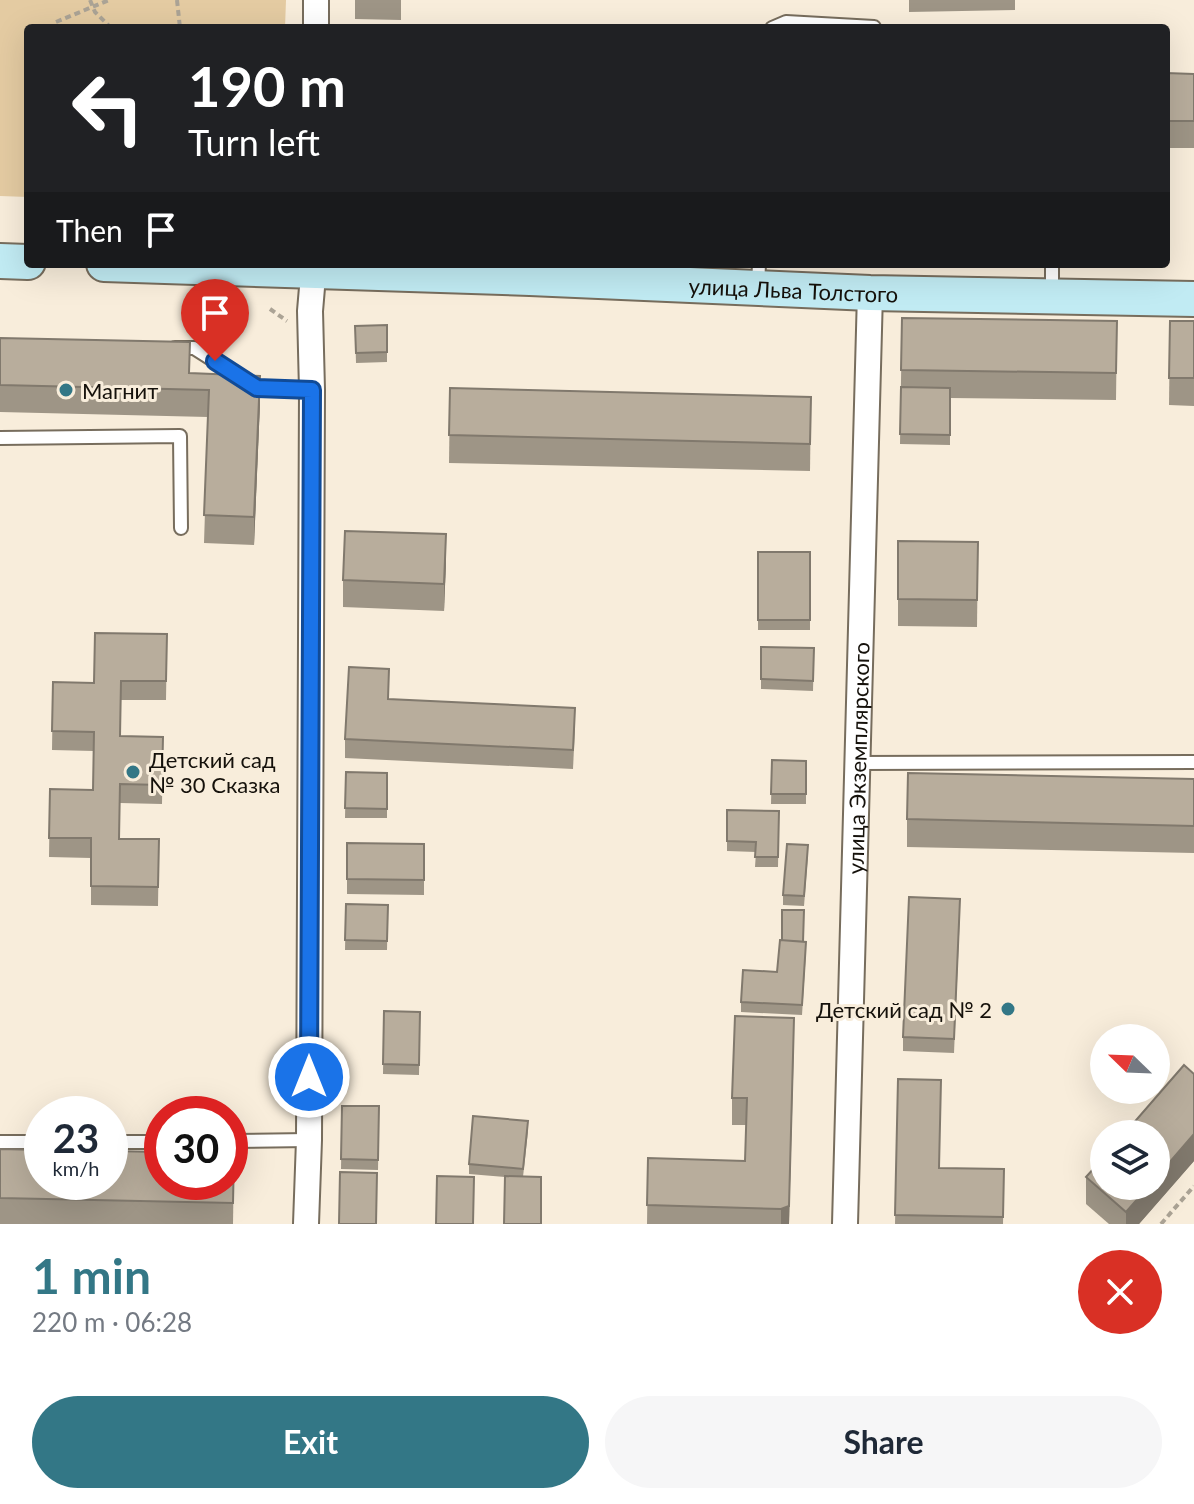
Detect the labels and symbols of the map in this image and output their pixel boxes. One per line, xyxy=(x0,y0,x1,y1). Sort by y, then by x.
street label: улица Льва Толстого xyxy=(688,272,899,307)
pin xyxy=(181,279,249,361)
place label: Магнит xyxy=(82,377,158,404)
marker: Магнит xyxy=(57,381,75,399)
street label: улица Экземплярского xyxy=(841,642,874,875)
place label: Детский сад № 30 Сказка xyxy=(149,746,280,798)
marker: Детский сад № 30 Сказка xyxy=(124,763,142,781)
place label: Детский сад № 2 xyxy=(816,996,992,1023)
marker: Детский сад № 2 xyxy=(999,1000,1017,1018)
north arrow xyxy=(1090,1024,1170,1104)
position arrow xyxy=(267,1035,351,1119)
speed limit sign: 30 xyxy=(144,1096,248,1200)

